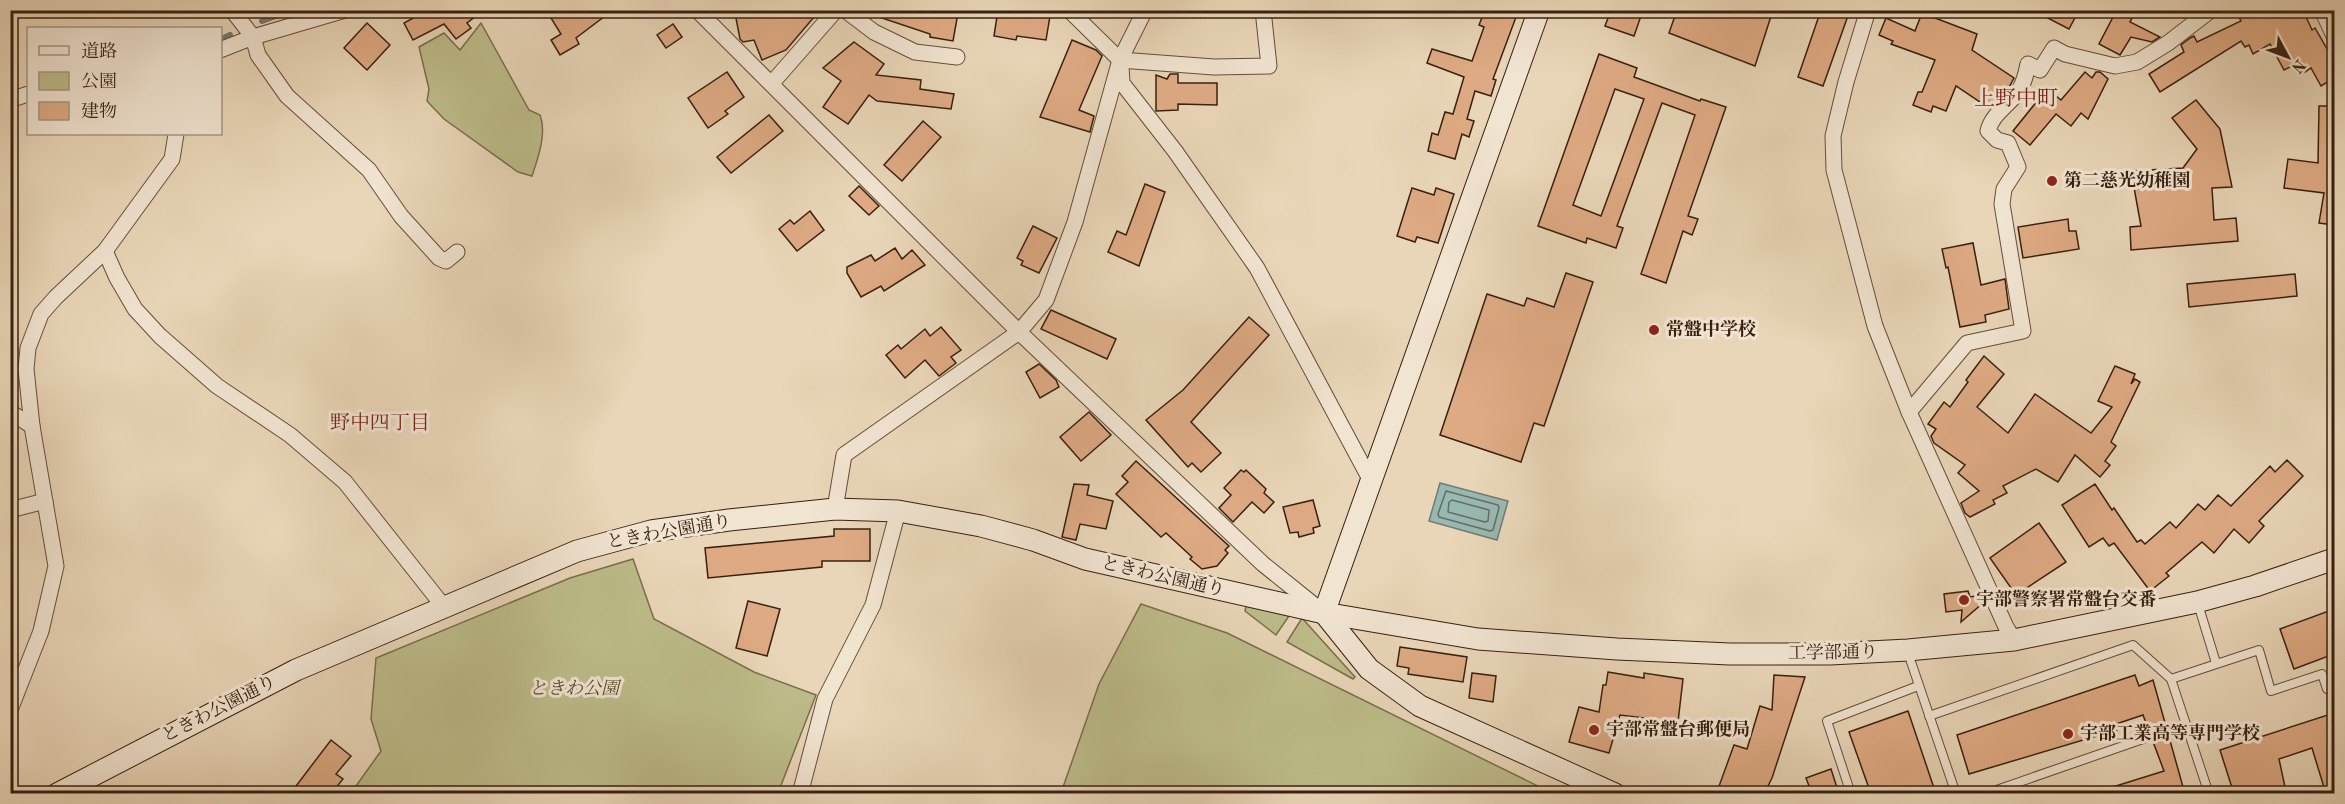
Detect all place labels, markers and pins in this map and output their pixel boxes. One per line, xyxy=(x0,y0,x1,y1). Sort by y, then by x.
place label: 第二慈光幼稚園 xyxy=(2064,170,2190,190)
marker: 第二慈光幼稚園 xyxy=(2045,174,2059,188)
place label: 常盤中学校 xyxy=(1666,319,1756,339)
marker: 常盤中学校 xyxy=(1647,323,1661,337)
place label: 宇部警察署常盤台交番 xyxy=(1976,589,2156,609)
marker: 宇部警察署常盤台交番 xyxy=(1957,593,1971,607)
place label: 宇部常盤台郵便局 xyxy=(1606,719,1750,739)
marker: 宇部常盤台郵便局 xyxy=(1587,723,1601,737)
place label: 宇部工業高等専門学校 xyxy=(2080,723,2260,743)
marker: 宇部工業高等専門学校 xyxy=(2061,727,2075,741)

